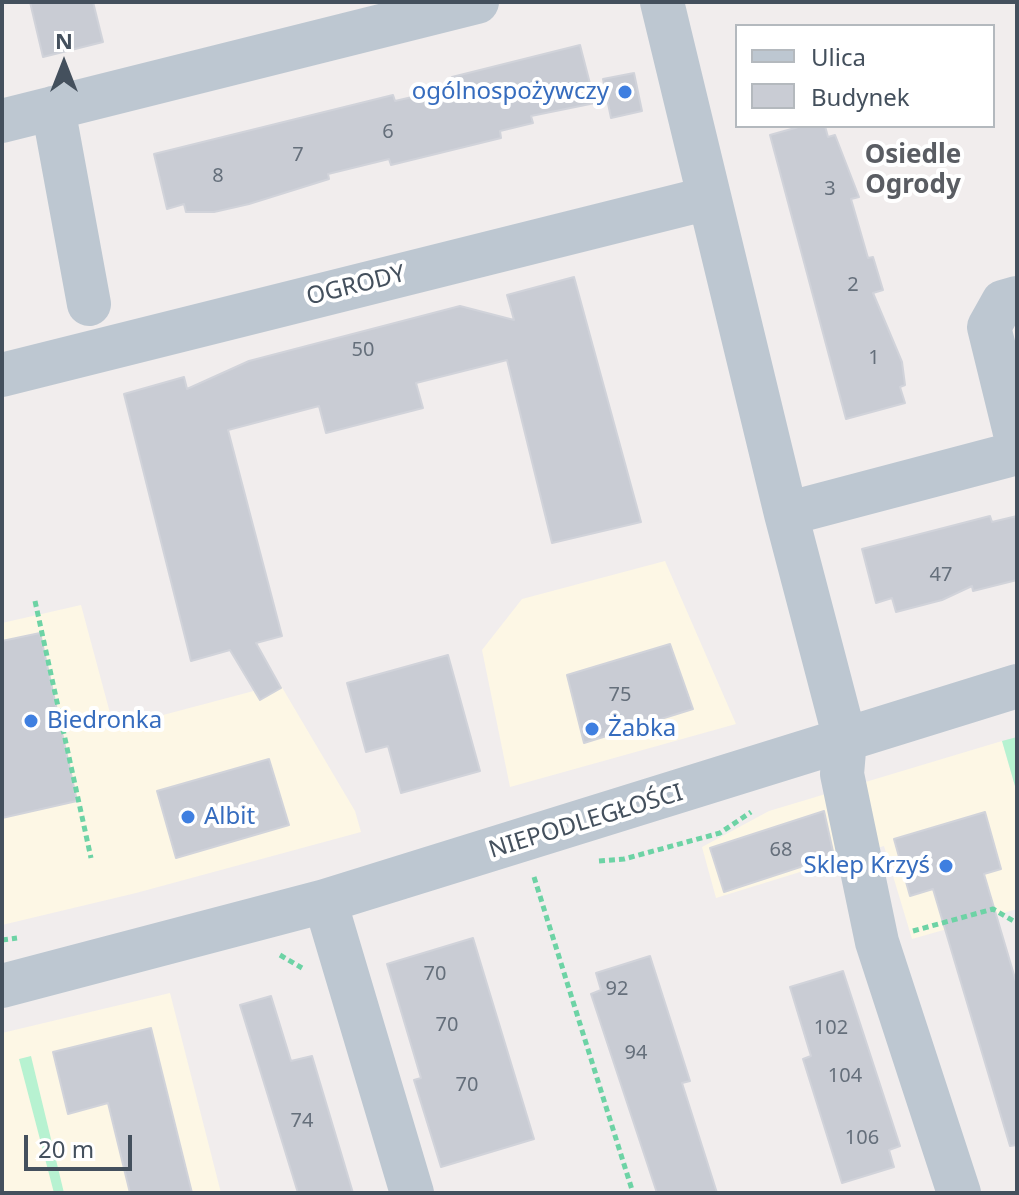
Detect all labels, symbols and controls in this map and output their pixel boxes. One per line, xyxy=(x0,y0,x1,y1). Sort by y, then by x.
north arrow xyxy=(24,24,104,104)
legend xyxy=(735,24,995,128)
text: N xyxy=(55,25,73,55)
text: Ulica xyxy=(811,40,866,73)
place label: ogólnospożywczy xyxy=(412,78,609,106)
text: Budynek xyxy=(811,80,910,113)
marker: ogólnospożywczy xyxy=(616,83,634,101)
house number: 6 xyxy=(382,120,394,144)
district label: Osiedle Ogrody xyxy=(865,140,961,202)
house number: 7 xyxy=(292,143,304,167)
house number: 8 xyxy=(212,164,224,188)
house number: 3 xyxy=(824,177,836,201)
street label: OGRODY xyxy=(304,260,408,312)
house number: 2 xyxy=(847,273,859,297)
house number: 50 xyxy=(352,338,374,362)
house number: 1 xyxy=(868,346,880,370)
house number: 47 xyxy=(930,563,952,587)
house number: 75 xyxy=(609,683,631,707)
place label: Biedronka xyxy=(47,707,162,735)
marker: Biedronka xyxy=(22,712,40,730)
place label: Żabka xyxy=(608,715,676,743)
marker: Żabka xyxy=(583,720,601,738)
street label: NIEPODLEGŁOŚCI xyxy=(486,779,686,865)
place label: Albit xyxy=(204,803,255,831)
marker: Albit xyxy=(179,808,197,826)
house number: 68 xyxy=(770,838,792,862)
place label: Sklep Krzyś xyxy=(803,852,930,880)
marker: Sklep Krzyś xyxy=(937,857,955,875)
house number: 70 xyxy=(424,962,446,986)
house number: 92 xyxy=(606,977,628,1001)
house number: 70 xyxy=(436,1013,458,1037)
house number: 102 xyxy=(814,1016,848,1040)
house number: 94 xyxy=(625,1041,647,1065)
house number: 104 xyxy=(828,1064,862,1088)
house number: 70 xyxy=(456,1073,478,1097)
house number: 74 xyxy=(291,1109,313,1133)
scale bar xyxy=(28,1119,136,1169)
house number: 106 xyxy=(845,1126,879,1150)
text: 20 m xyxy=(38,1132,94,1165)

